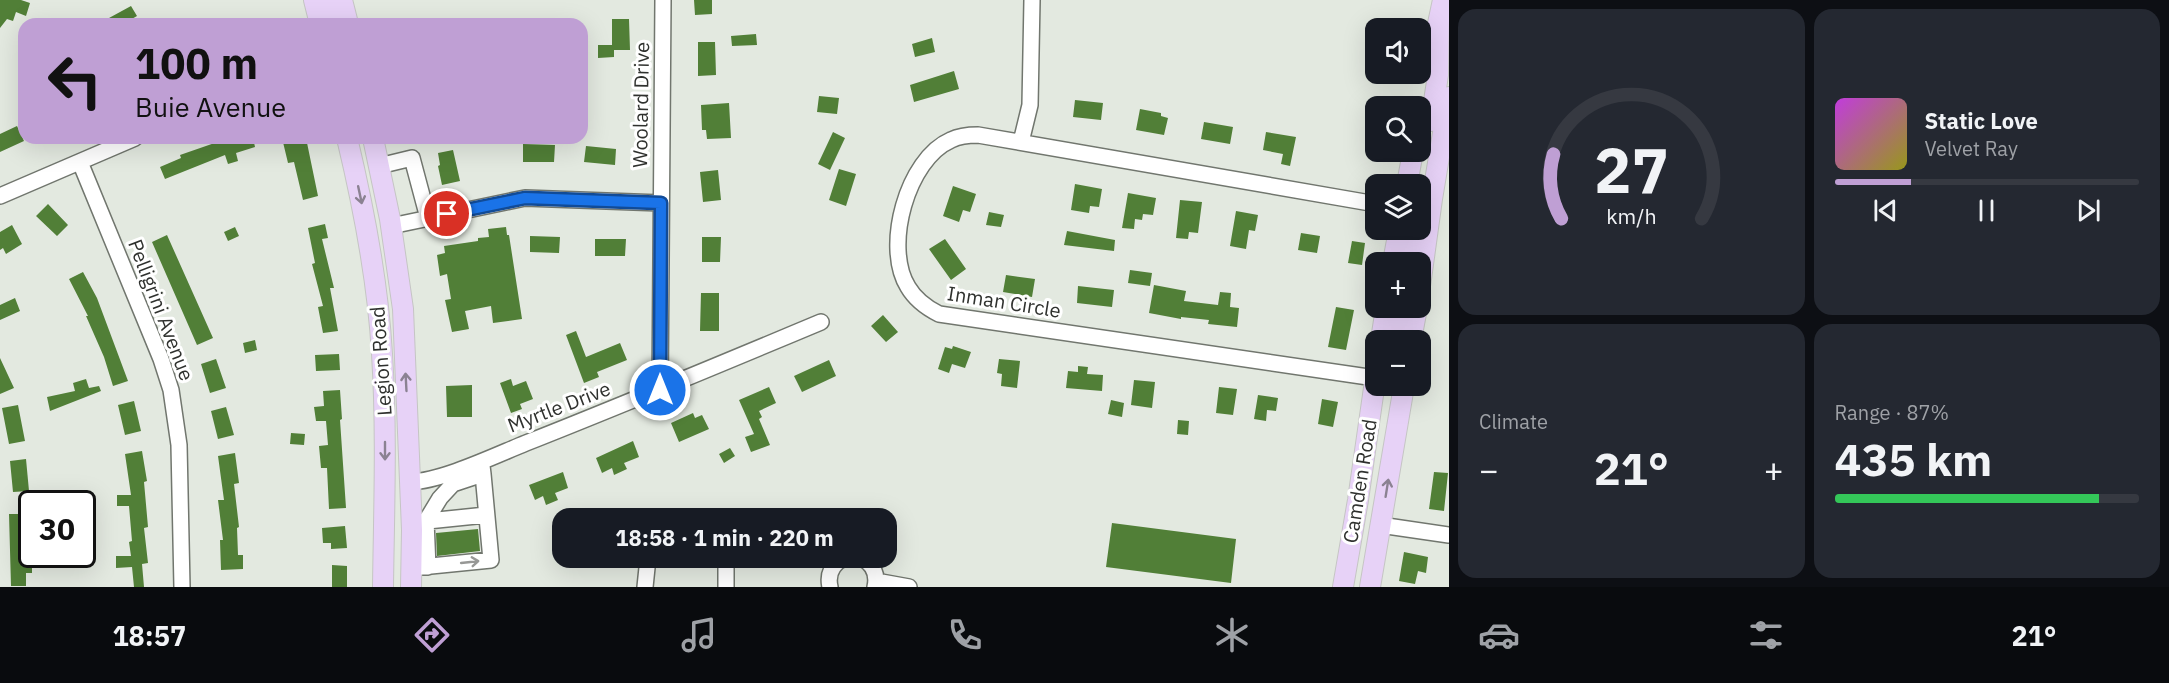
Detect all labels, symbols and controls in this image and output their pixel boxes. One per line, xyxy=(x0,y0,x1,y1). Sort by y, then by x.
map controls xyxy=(1365,18,1431,396)
button: sound xyxy=(1365,18,1431,84)
text: 100 m xyxy=(135,36,258,91)
icon: left xyxy=(36,42,114,120)
street label: Woolard Drive xyxy=(626,42,655,168)
text: Buie Avenue xyxy=(135,89,286,124)
button: search xyxy=(1365,96,1431,162)
text: Static Love xyxy=(1925,106,2038,135)
text: 27 xyxy=(1594,129,1669,210)
text: Velvet Ray xyxy=(1925,135,2018,162)
button: layers xyxy=(1365,174,1431,240)
one-way arrow xyxy=(355,185,367,204)
pin xyxy=(421,188,472,239)
icon: previous xyxy=(1869,194,1902,227)
icon: pause xyxy=(1970,194,2003,227)
icon: next xyxy=(2072,194,2105,227)
icon: arrive xyxy=(430,197,463,230)
text: km/h xyxy=(1606,203,1656,231)
street label: Pelligrini Avenue xyxy=(122,235,201,384)
button: + xyxy=(1365,252,1431,318)
street label: Inman Circle xyxy=(945,279,1063,324)
street label: Legion Road xyxy=(363,305,398,417)
button: − xyxy=(1365,330,1431,396)
position arrow xyxy=(628,358,692,422)
one-way arrow xyxy=(401,372,412,392)
street label: Myrtle Drive xyxy=(503,375,614,439)
text: Range · 87% xyxy=(1835,399,1949,426)
text: Climate xyxy=(1479,408,1548,435)
street label: Camden Road xyxy=(1336,417,1383,545)
text: 435 km xyxy=(1835,430,1992,488)
text: 21° xyxy=(1594,439,1669,497)
one-way arrow xyxy=(379,441,391,461)
text: − xyxy=(1479,448,1499,491)
text: + xyxy=(1764,448,1784,491)
one-way arrow xyxy=(1381,479,1392,498)
speed limit sign: 30 xyxy=(18,490,96,568)
text: 18:58 · 1 min · 220 m xyxy=(615,523,834,552)
one-way arrow xyxy=(459,557,479,568)
icon: directions xyxy=(411,614,453,656)
icon: music xyxy=(678,614,720,656)
icon: phone xyxy=(944,614,986,656)
icon: climate xyxy=(1211,614,1253,656)
icon: car xyxy=(1478,614,1520,656)
icon: filters xyxy=(1745,614,1787,656)
text: 18:57 xyxy=(112,618,186,653)
text: 21° xyxy=(2011,618,2057,653)

